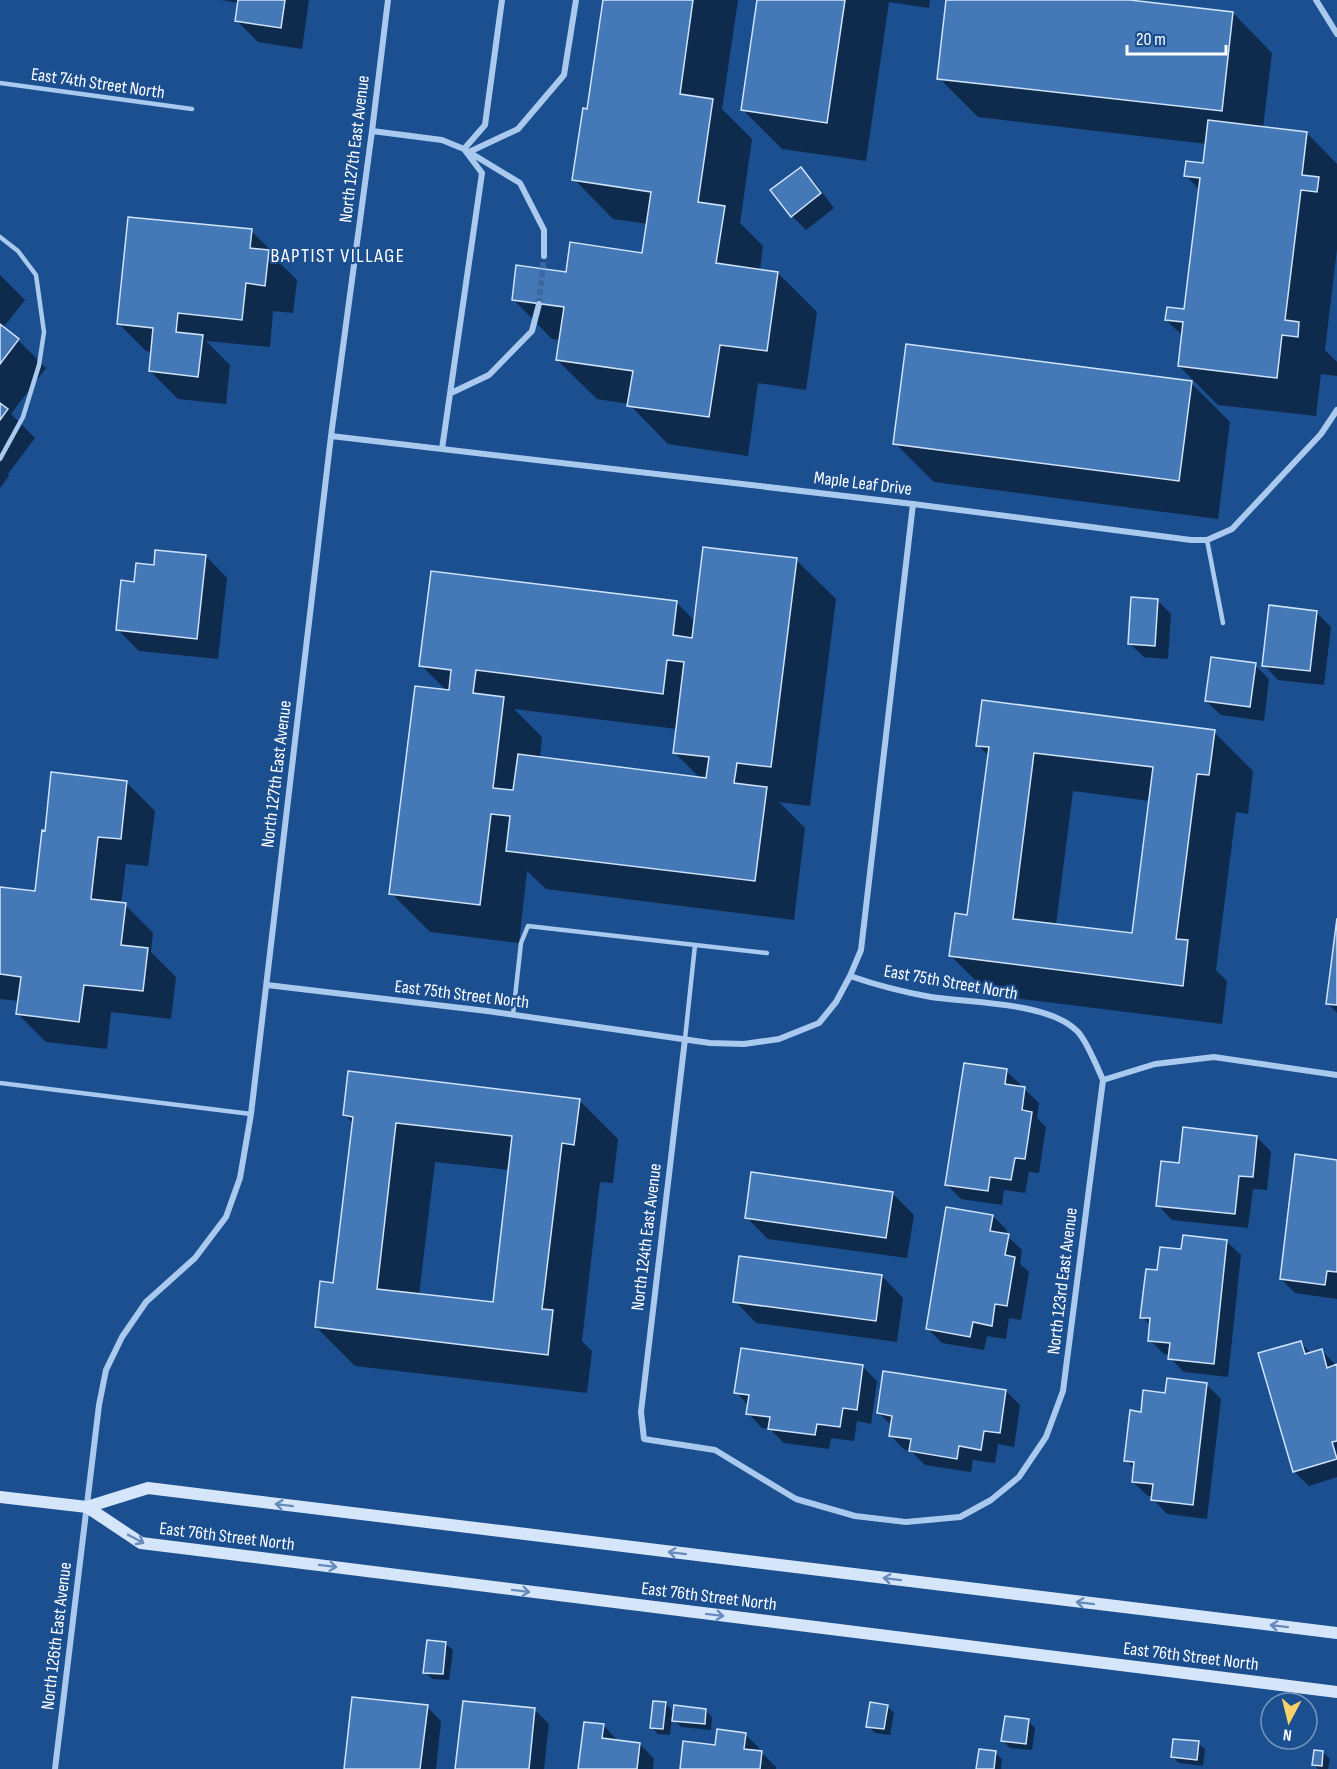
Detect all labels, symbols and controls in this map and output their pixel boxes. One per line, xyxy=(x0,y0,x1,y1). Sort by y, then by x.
scale bar xyxy=(1127,18,1226,56)
text: 20 m xyxy=(1136,29,1166,50)
street label: East 74th Street North xyxy=(30,64,166,103)
street label: North 127th East Avenue xyxy=(335,74,374,224)
district label: BAPTIST VILLAGE xyxy=(271,244,405,268)
street label: Maple Leaf Drive xyxy=(813,467,913,500)
street label: North 127th East Avenue xyxy=(257,699,296,849)
street label: East 75th Street North xyxy=(882,960,1019,1005)
street label: East 75th Street North xyxy=(393,976,530,1013)
street label: North 124th East Avenue xyxy=(627,1162,666,1312)
street label: North 123rd East Avenue xyxy=(1043,1206,1082,1356)
one-way arrow xyxy=(274,1499,294,1510)
street label: East 76th Street North xyxy=(158,1518,296,1555)
one-way arrow xyxy=(127,1533,144,1545)
one-way arrow xyxy=(668,1547,688,1558)
street label: North 126th East Avenue xyxy=(37,1561,76,1711)
one-way arrow xyxy=(317,1561,337,1572)
one-way arrow xyxy=(882,1573,902,1584)
street label: East 76th Street North xyxy=(640,1578,778,1615)
one-way arrow xyxy=(511,1585,531,1596)
one-way arrow xyxy=(1076,1597,1096,1608)
one-way arrow xyxy=(704,1609,724,1620)
one-way arrow xyxy=(1270,1620,1289,1631)
street label: East 76th Street North xyxy=(1122,1638,1260,1675)
north arrow xyxy=(1259,1691,1319,1751)
text: N xyxy=(1282,1724,1293,1744)

